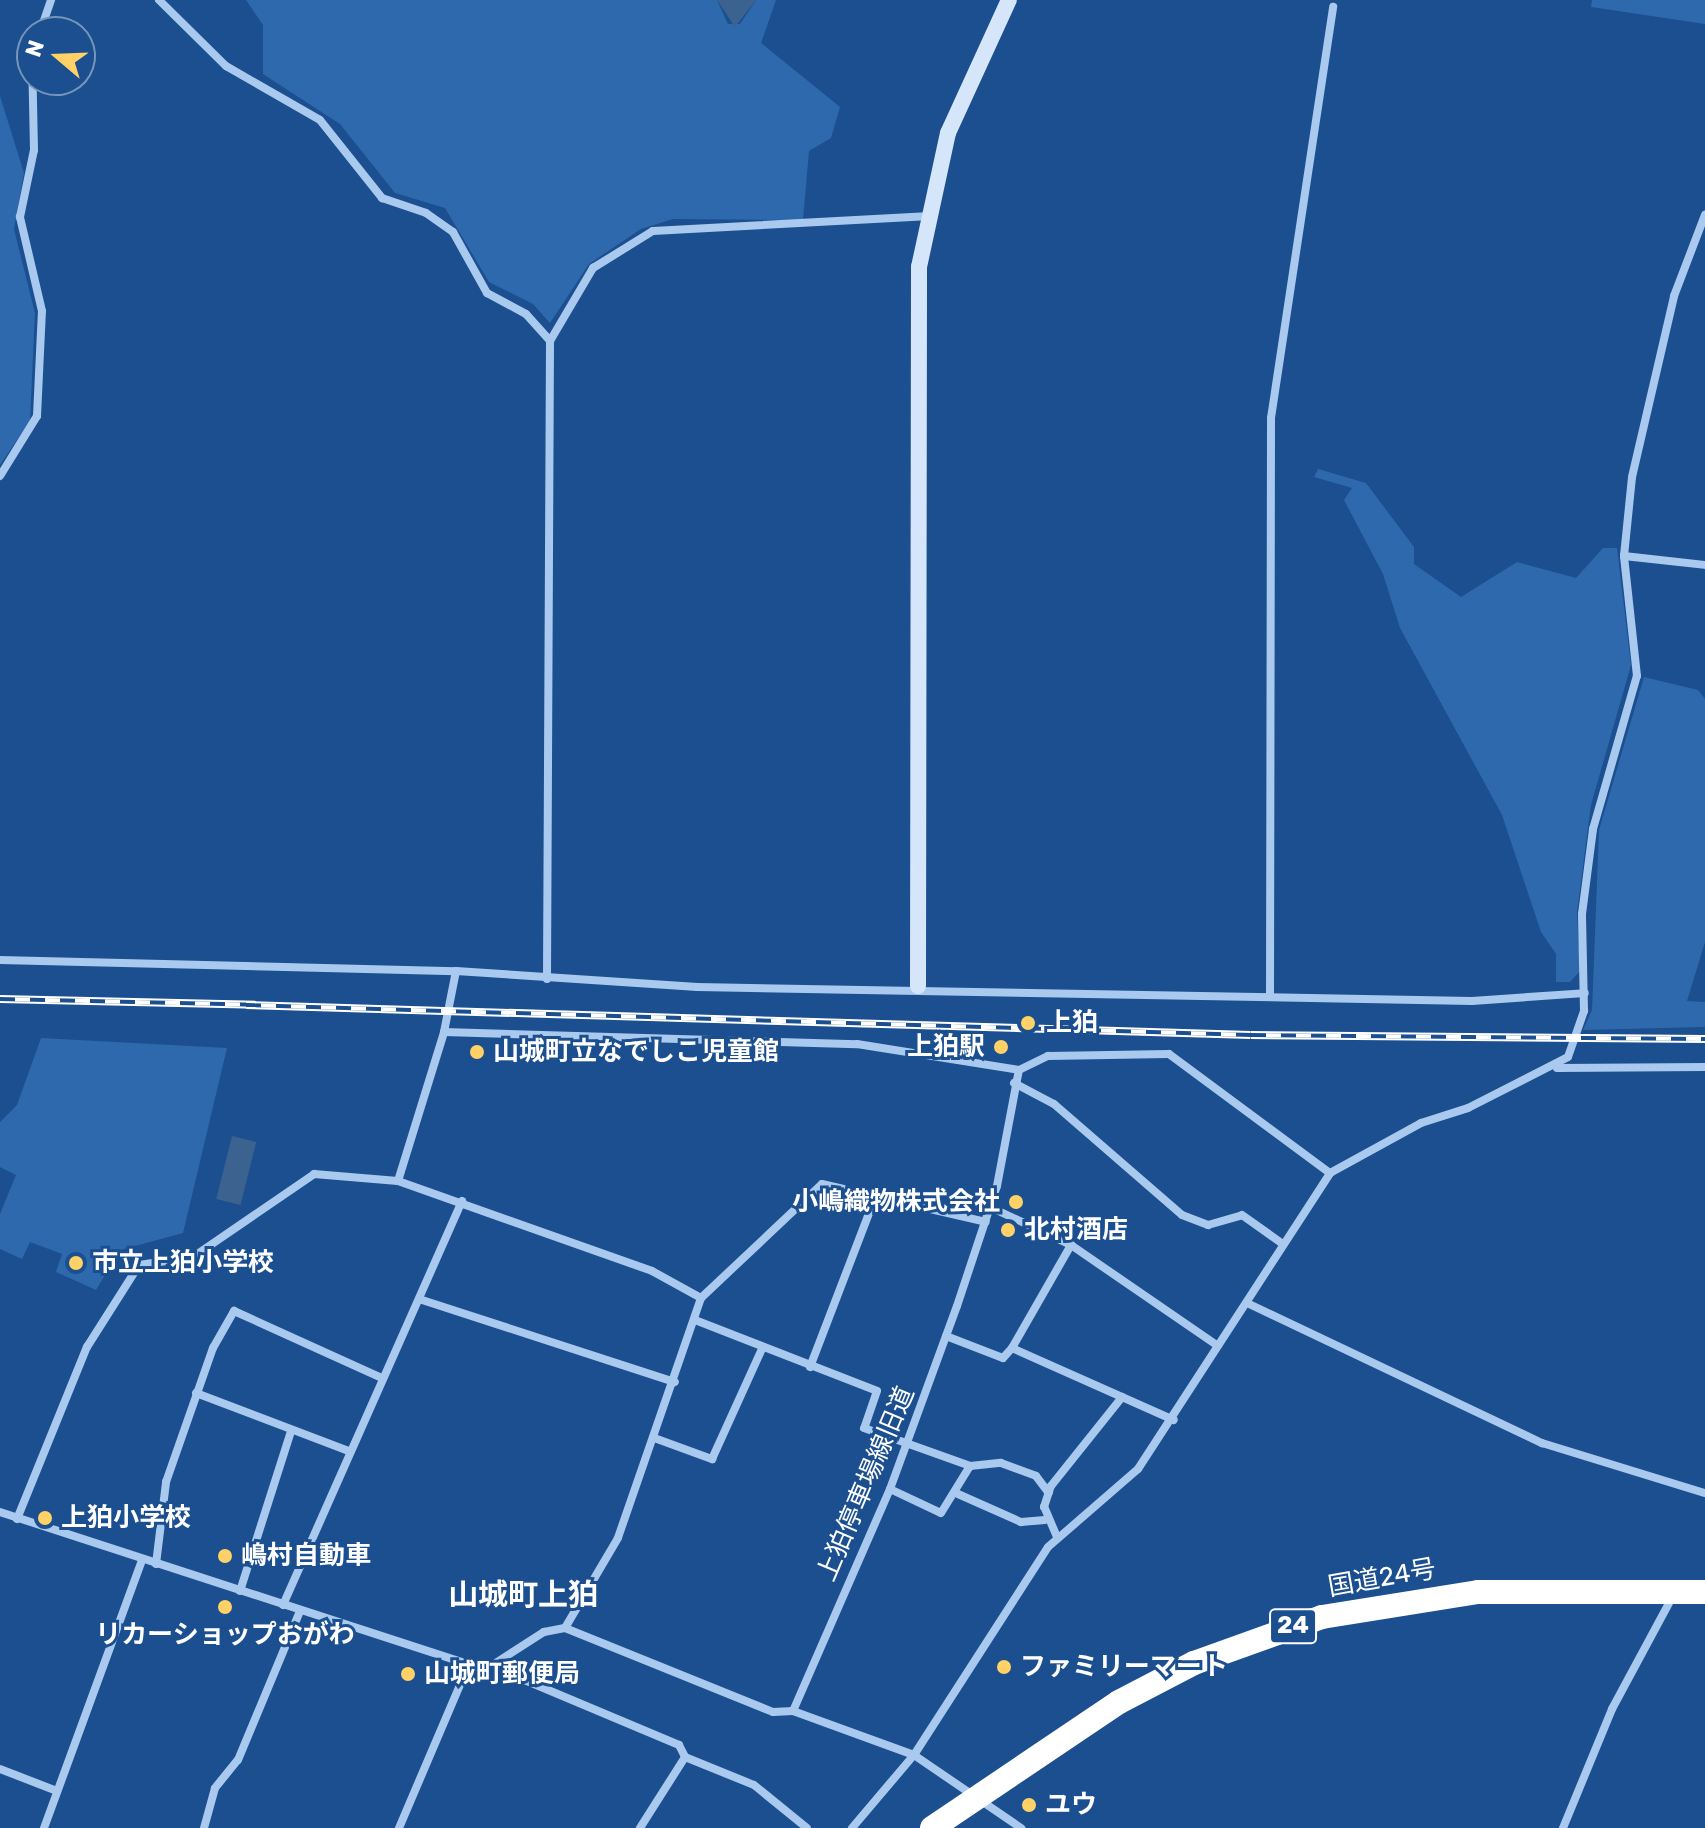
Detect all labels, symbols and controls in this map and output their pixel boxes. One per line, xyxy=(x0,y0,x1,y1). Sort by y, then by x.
north arrow xyxy=(16,16,96,96)
text: N xyxy=(19,37,50,61)
place label: 上狛 xyxy=(1046,1007,1098,1039)
marker: 上狛 xyxy=(1017,1012,1039,1034)
place label: 上狛駅 xyxy=(907,1031,985,1063)
place label: 山城町立なでしこ児童館 xyxy=(493,1036,779,1068)
marker: 上狛駅 xyxy=(992,1038,1010,1056)
marker: 山城町立なでしこ児童館 xyxy=(468,1043,486,1061)
place label: 小嶋織物株式会社 xyxy=(792,1186,1000,1218)
marker: 小嶋織物株式会社 xyxy=(1007,1193,1025,1211)
place label: 北村酒店 xyxy=(1024,1214,1128,1246)
marker: 北村酒店 xyxy=(999,1221,1017,1239)
place label: 市立上狛小学校 xyxy=(92,1247,274,1279)
marker: 市立上狛小学校 xyxy=(67,1254,85,1272)
street label: 上狛停車場線旧道 xyxy=(811,1382,921,1586)
place label: 上狛小学校 xyxy=(61,1502,191,1534)
marker: 上狛小学校 xyxy=(36,1509,54,1527)
place label: 嶋村自動車 xyxy=(241,1540,371,1572)
marker: 嶋村自動車 xyxy=(216,1547,234,1565)
street label: 国道24号 xyxy=(1326,1553,1438,1603)
district label: 山城町上狛 xyxy=(448,1577,598,1613)
marker: リカーショップおがわ xyxy=(216,1598,234,1616)
road number: 24 xyxy=(1269,1606,1317,1646)
place label: リカーショップおがわ xyxy=(95,1619,355,1651)
place label: ファミリーマート xyxy=(1020,1651,1228,1683)
place label: 山城町郵便局 xyxy=(424,1658,580,1690)
marker: ファミリーマート xyxy=(995,1658,1013,1676)
marker: 山城町郵便局 xyxy=(399,1665,417,1683)
place label: ユウ xyxy=(1045,1789,1097,1821)
marker: ユウ xyxy=(1020,1796,1038,1814)

